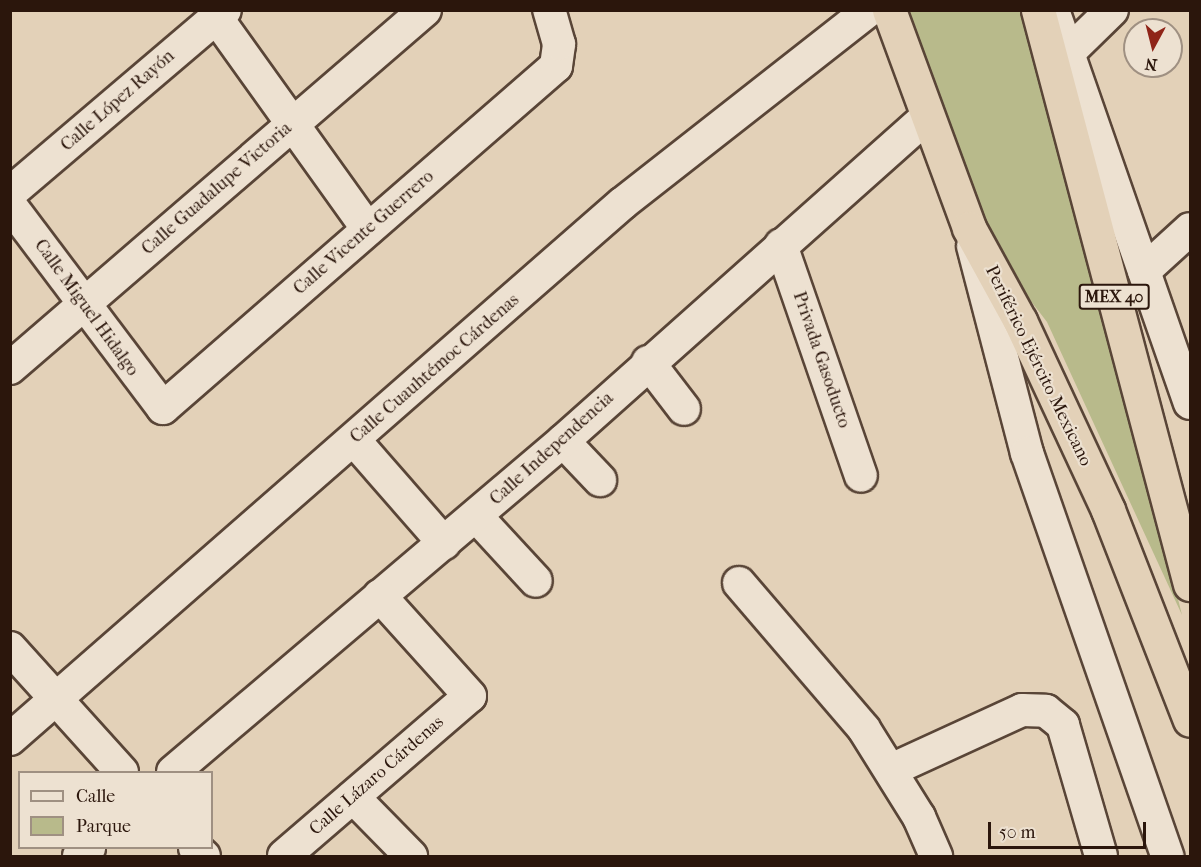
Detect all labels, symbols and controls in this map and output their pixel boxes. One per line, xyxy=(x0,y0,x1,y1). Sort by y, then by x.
north arrow xyxy=(1123,18,1183,78)
street label: Calle López Rayón xyxy=(57,46,179,156)
text: N xyxy=(1144,54,1158,75)
street label: Calle Guadalupe Victoria xyxy=(138,118,296,260)
street label: Calle Vicente Guerrero xyxy=(289,166,439,300)
street label: Calle Miguel Hidalgo xyxy=(29,235,143,381)
street label: Periférico Ejército Mexicano xyxy=(980,262,1096,470)
road number: MEX 40 xyxy=(1078,284,1150,310)
street label: Privada Gasoducto xyxy=(788,289,854,431)
street label: Calle Cuauhtémoc Cárdenas xyxy=(346,290,524,448)
street label: Calle Independencia xyxy=(486,388,618,510)
street label: Calle Lázaro Cárdenas xyxy=(305,712,449,840)
legend xyxy=(18,771,213,849)
text: Calle xyxy=(76,786,115,807)
scale bar xyxy=(991,810,1148,848)
text: Parque xyxy=(76,816,131,837)
text: 50 m xyxy=(999,822,1035,843)

